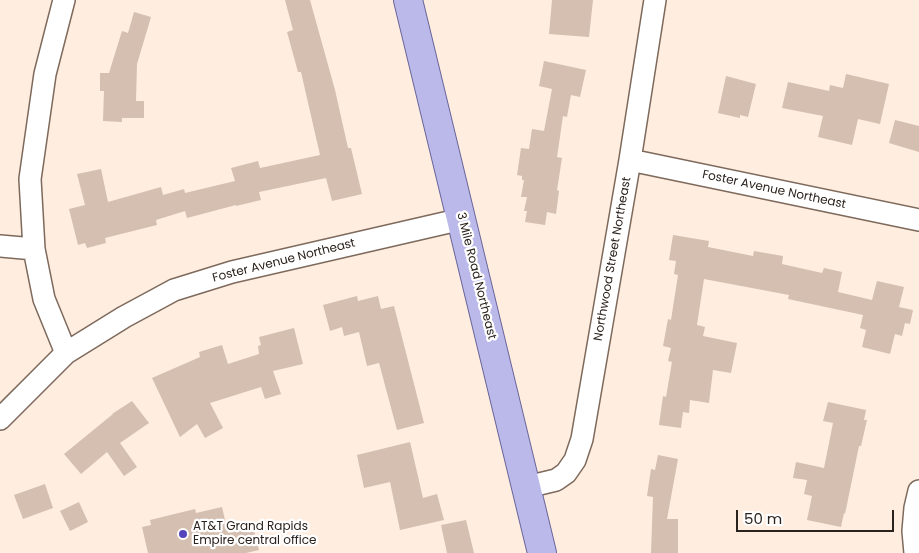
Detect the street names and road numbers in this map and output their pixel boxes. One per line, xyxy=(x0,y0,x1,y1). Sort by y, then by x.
street label: Foster Avenue Northeast xyxy=(701,168,847,212)
street label: Northwood Street Northeast xyxy=(591,176,635,342)
street label: 3 Mile Road Northeast xyxy=(453,211,499,341)
street label: Foster Avenue Northeast xyxy=(211,236,357,286)

